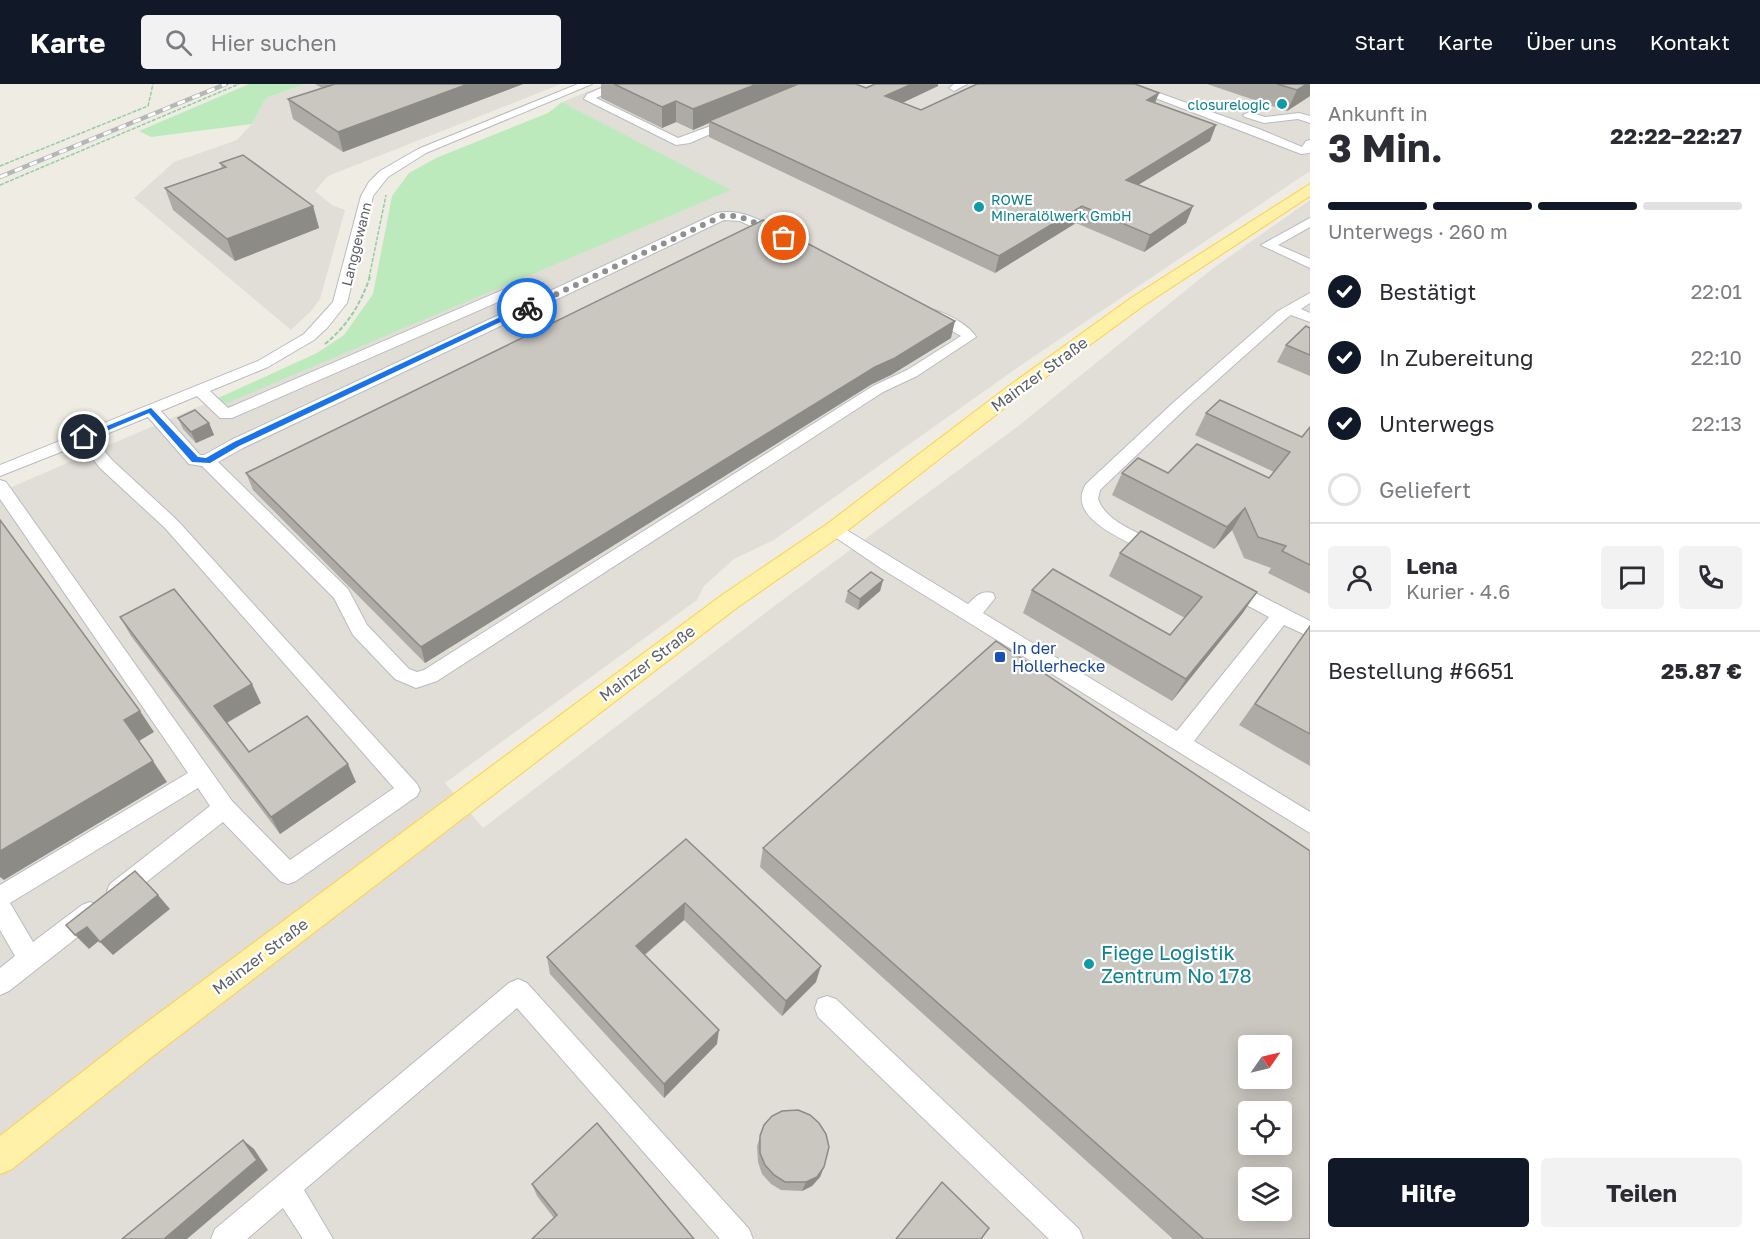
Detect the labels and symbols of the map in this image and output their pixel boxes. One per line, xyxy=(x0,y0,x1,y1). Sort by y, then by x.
place label: closurelogic xyxy=(1188,96,1270,113)
marker: closurelogic xyxy=(1275,97,1289,111)
place label: ROWE Mineralölwerk GmbH xyxy=(991,191,1132,224)
street label: Langgewann xyxy=(337,200,375,288)
marker: ROWE Mineralölwerk GmbH xyxy=(972,200,986,214)
pin xyxy=(758,212,809,263)
courier xyxy=(497,278,557,338)
street label: Mainzer Straße xyxy=(987,332,1091,416)
pin xyxy=(58,411,109,462)
street label: Mainzer Straße xyxy=(595,621,699,705)
place label: In der Hollerhecke xyxy=(1012,638,1105,676)
marker: In der Hollerhecke xyxy=(993,650,1007,664)
street label: Mainzer Straße xyxy=(208,914,312,998)
place label: Fiege Logistik Zentrum No 178 xyxy=(1101,940,1252,987)
marker: Fiege Logistik Zentrum No 178 xyxy=(1082,957,1096,971)
north arrow xyxy=(1238,1035,1292,1089)

